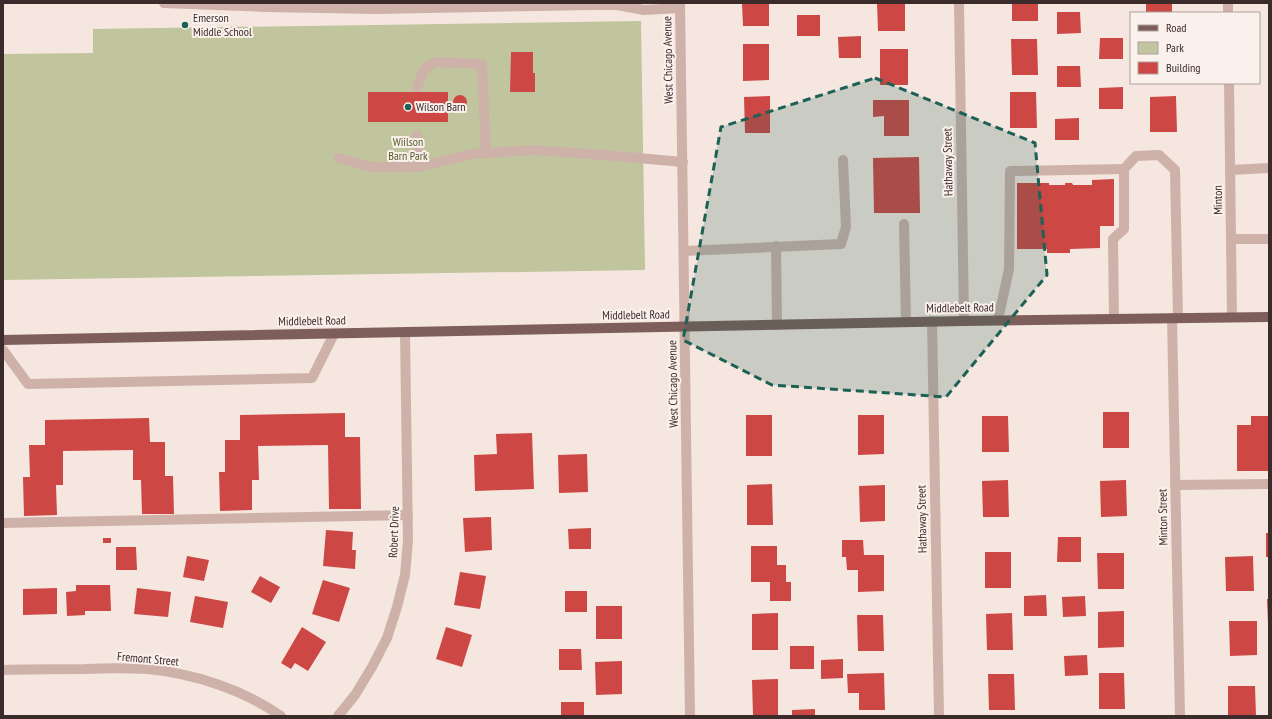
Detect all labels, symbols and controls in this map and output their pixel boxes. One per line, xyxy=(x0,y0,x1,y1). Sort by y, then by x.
place label: Emerson Middle School xyxy=(193,10,252,39)
legend xyxy=(1130,12,1260,84)
street label: West Chicago Avenue xyxy=(659,16,676,104)
marker: Emerson Middle School xyxy=(180,20,190,30)
text: Road xyxy=(1166,20,1186,35)
text: Park xyxy=(1166,40,1184,55)
text: Building xyxy=(1166,60,1201,75)
place label: Wilson Barn xyxy=(416,99,466,114)
marker: Wilson Barn xyxy=(403,102,413,112)
street label: Hathaway Street xyxy=(939,127,956,196)
park label: Wiilson Barn Park xyxy=(388,134,428,163)
street label: Minton xyxy=(1210,185,1225,215)
street label: Middlebelt Road xyxy=(926,299,994,316)
street label: Middlebelt Road xyxy=(602,306,670,323)
street label: Middlebelt Road xyxy=(278,312,346,329)
street label: West Chicago Avenue xyxy=(664,340,681,428)
street label: Hathaway Street xyxy=(913,484,930,553)
street label: Minton Street xyxy=(1154,488,1170,545)
street label: Robert Drive xyxy=(385,506,402,558)
street label: Fremont Street xyxy=(116,648,180,669)

